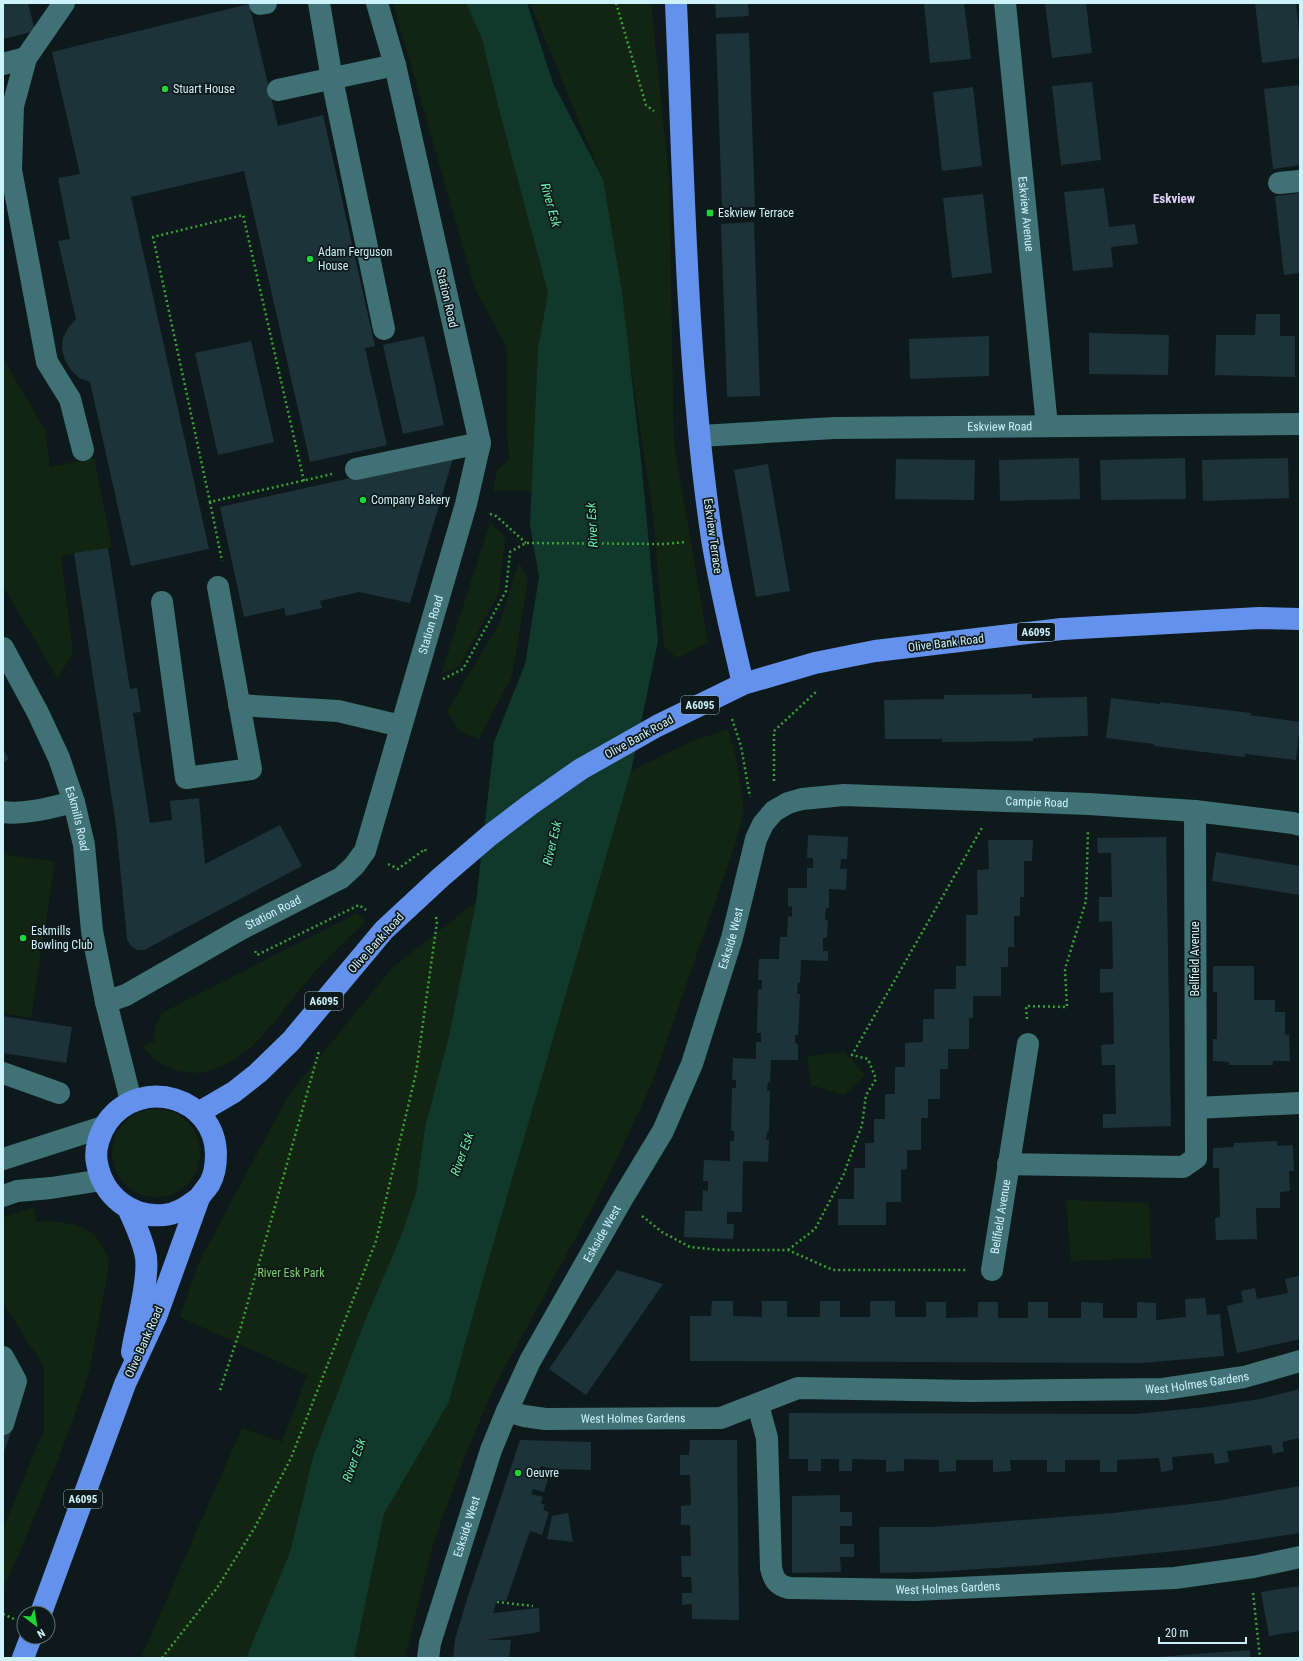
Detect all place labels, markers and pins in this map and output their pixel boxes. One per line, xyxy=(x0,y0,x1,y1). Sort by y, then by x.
place label: Stuart House xyxy=(173,82,235,96)
marker: Stuart House xyxy=(160,84,170,94)
place label: Eskview Terrace xyxy=(718,206,794,220)
marker: Eskview Terrace xyxy=(705,208,715,218)
place label: Adam Ferguson House xyxy=(318,245,392,273)
marker: Adam Ferguson House xyxy=(305,254,315,264)
place label: Company Bakery xyxy=(371,493,450,507)
marker: Company Bakery xyxy=(358,495,368,505)
place label: Eskmills Bowling Club xyxy=(31,924,93,952)
marker: Eskmills Bowling Club xyxy=(18,933,28,943)
place label: Oeuvre xyxy=(526,1466,559,1480)
marker: Oeuvre xyxy=(513,1468,523,1478)

